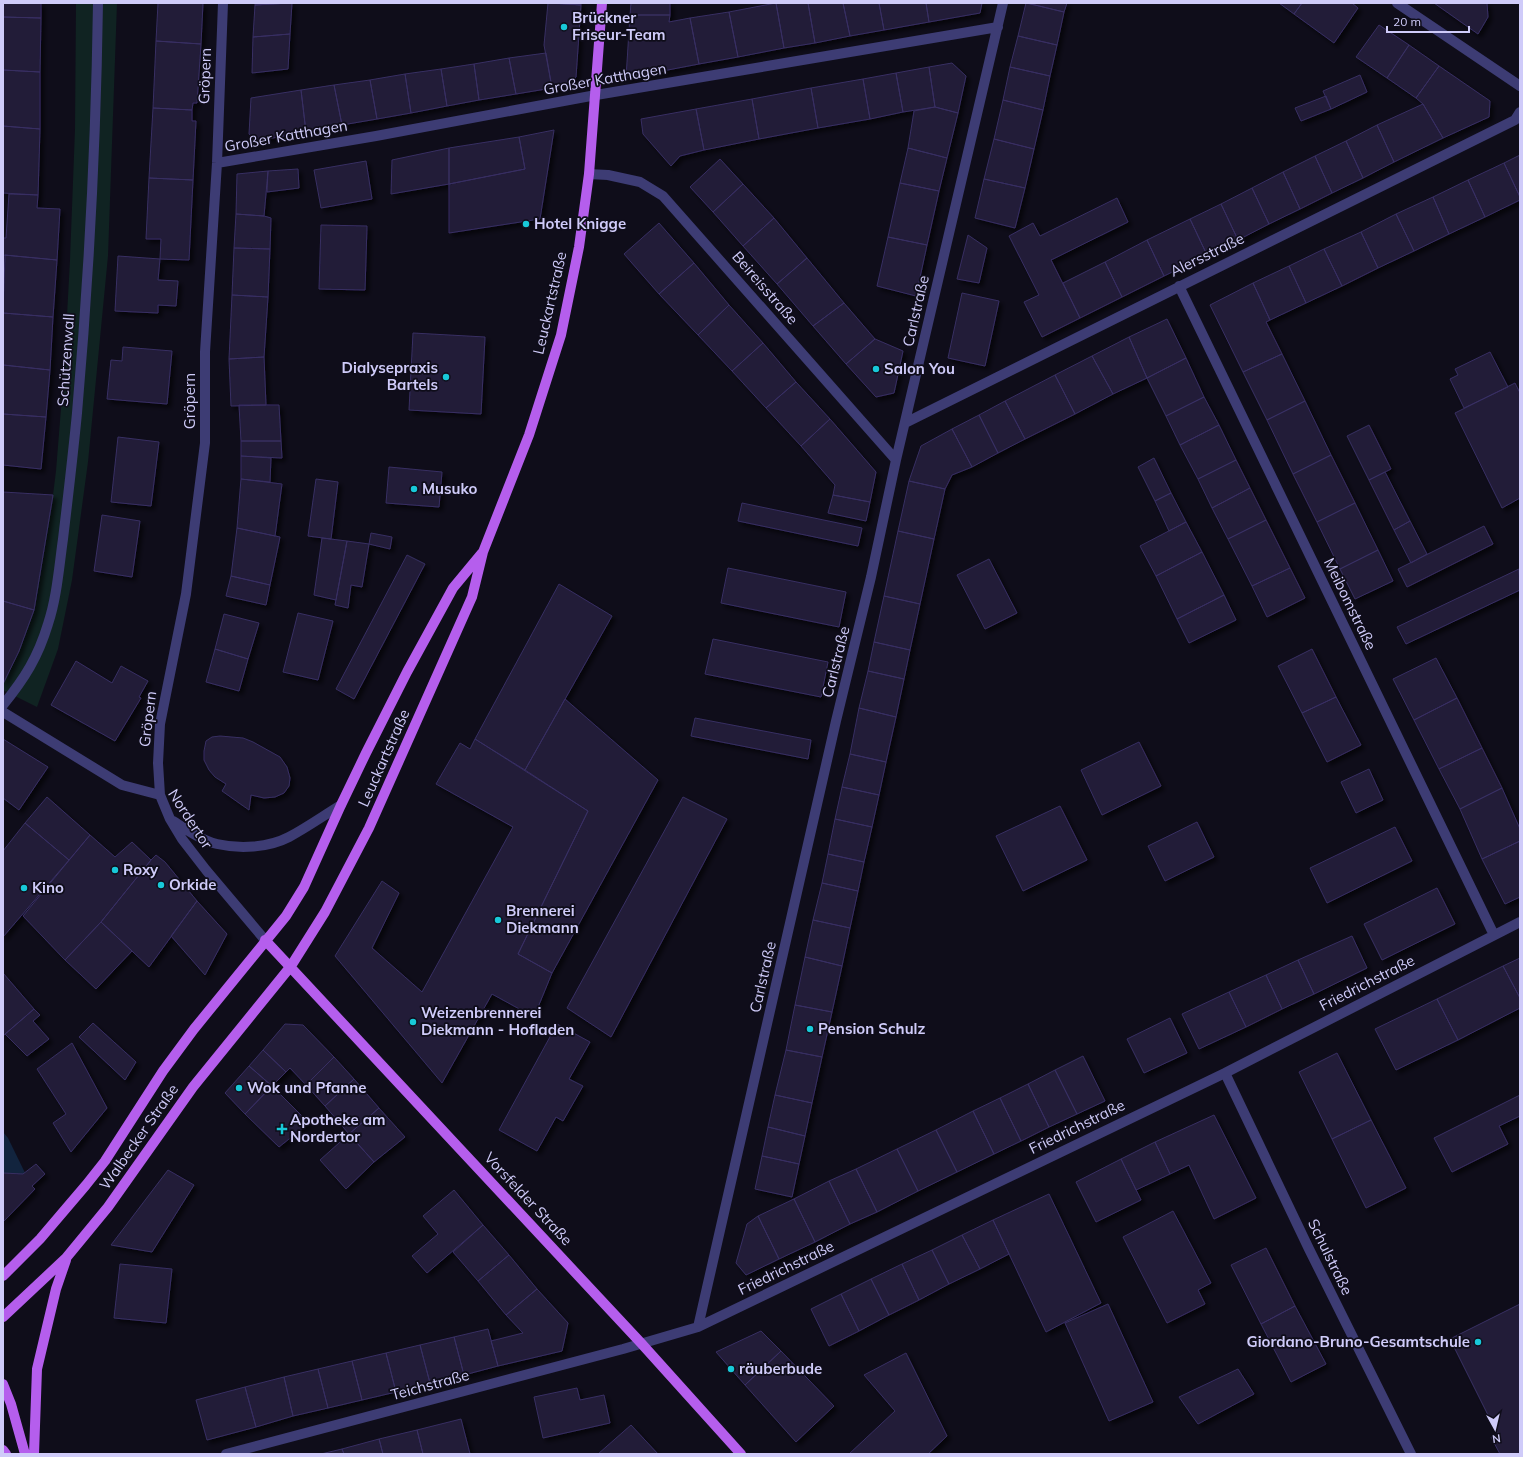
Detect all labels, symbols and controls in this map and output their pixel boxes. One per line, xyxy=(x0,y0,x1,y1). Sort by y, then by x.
place label: Brückner Friseur-Team xyxy=(572,8,665,44)
scale bar xyxy=(1387,8,1469,34)
text: 20 m xyxy=(1393,14,1421,29)
marker: Brückner Friseur-Team xyxy=(559,22,569,32)
street label: Gröpern xyxy=(194,48,215,104)
street label: Großer Katthagen xyxy=(542,58,668,99)
street label: Großer Katthagen xyxy=(223,115,349,156)
place label: Hotel Knigge xyxy=(534,214,626,233)
marker: Hotel Knigge xyxy=(521,219,531,229)
street label: Alersstraße xyxy=(1167,228,1247,281)
street label: Beireisstraße xyxy=(728,247,802,328)
street label: Leuckartstraße xyxy=(528,250,571,356)
street label: Carlstraße xyxy=(898,273,933,348)
street label: Schützenwall xyxy=(53,313,78,407)
place label: Dialysepraxis Bartels xyxy=(342,358,438,394)
place label: Salon You xyxy=(884,359,955,378)
marker: Salon You xyxy=(871,364,881,374)
marker: Dialysepraxis Bartels xyxy=(441,372,451,382)
street label: Gröpern xyxy=(180,373,199,429)
place label: Musuko xyxy=(422,479,478,498)
marker: Musuko xyxy=(409,484,419,494)
street label: Meibomstraße xyxy=(1320,555,1381,653)
street label: Carlstraße xyxy=(818,624,854,699)
street label: Gröpern xyxy=(135,690,160,748)
street label: Leuckartstraße xyxy=(354,706,414,810)
street label: Nordertor xyxy=(164,785,217,853)
place label: Roxy xyxy=(123,860,159,879)
marker: Roxy xyxy=(110,865,120,875)
place label: Orkide xyxy=(169,875,216,894)
place label: Kino xyxy=(32,878,64,897)
marker: Orkide xyxy=(156,880,166,890)
marker: Kino xyxy=(19,883,29,893)
place label: Brennerei Diekmann xyxy=(506,901,579,937)
marker: Brennerei Diekmann xyxy=(493,915,503,925)
street label: Carlstraße xyxy=(745,939,780,1014)
street label: Friedrichstraße xyxy=(1316,950,1418,1015)
place label: Weizenbrennerei Diekmann - Hofladen xyxy=(421,1003,574,1039)
marker: Weizenbrennerei Diekmann - Hofladen xyxy=(408,1017,418,1027)
place label: Pension Schulz xyxy=(818,1019,925,1038)
marker: Pension Schulz xyxy=(805,1024,815,1034)
place label: Wok und Pfanne xyxy=(247,1078,367,1097)
street label: Walbecker Straße xyxy=(95,1080,182,1193)
marker: Wok und Pfanne xyxy=(234,1083,244,1093)
street label: Friedrichstraße xyxy=(1026,1095,1128,1158)
place label: Apotheke am Nordertor xyxy=(290,1110,386,1146)
marker: Apotheke am Nordertor xyxy=(277,1124,287,1134)
street label: Vorsfelder Straße xyxy=(480,1148,576,1249)
street label: Schulstraße xyxy=(1304,1216,1357,1298)
street label: Friedrichstraße xyxy=(735,1236,837,1299)
place label: Giordano-Bruno-Gesamtschule xyxy=(1247,1332,1470,1351)
marker: Giordano-Bruno-Gesamtschule xyxy=(1473,1337,1483,1347)
place label: räuberbude xyxy=(739,1359,822,1378)
marker: räuberbude xyxy=(726,1364,736,1374)
street label: Teichstraße xyxy=(389,1365,471,1404)
north arrow xyxy=(1475,1409,1515,1449)
text: N xyxy=(1491,1431,1501,1446)

